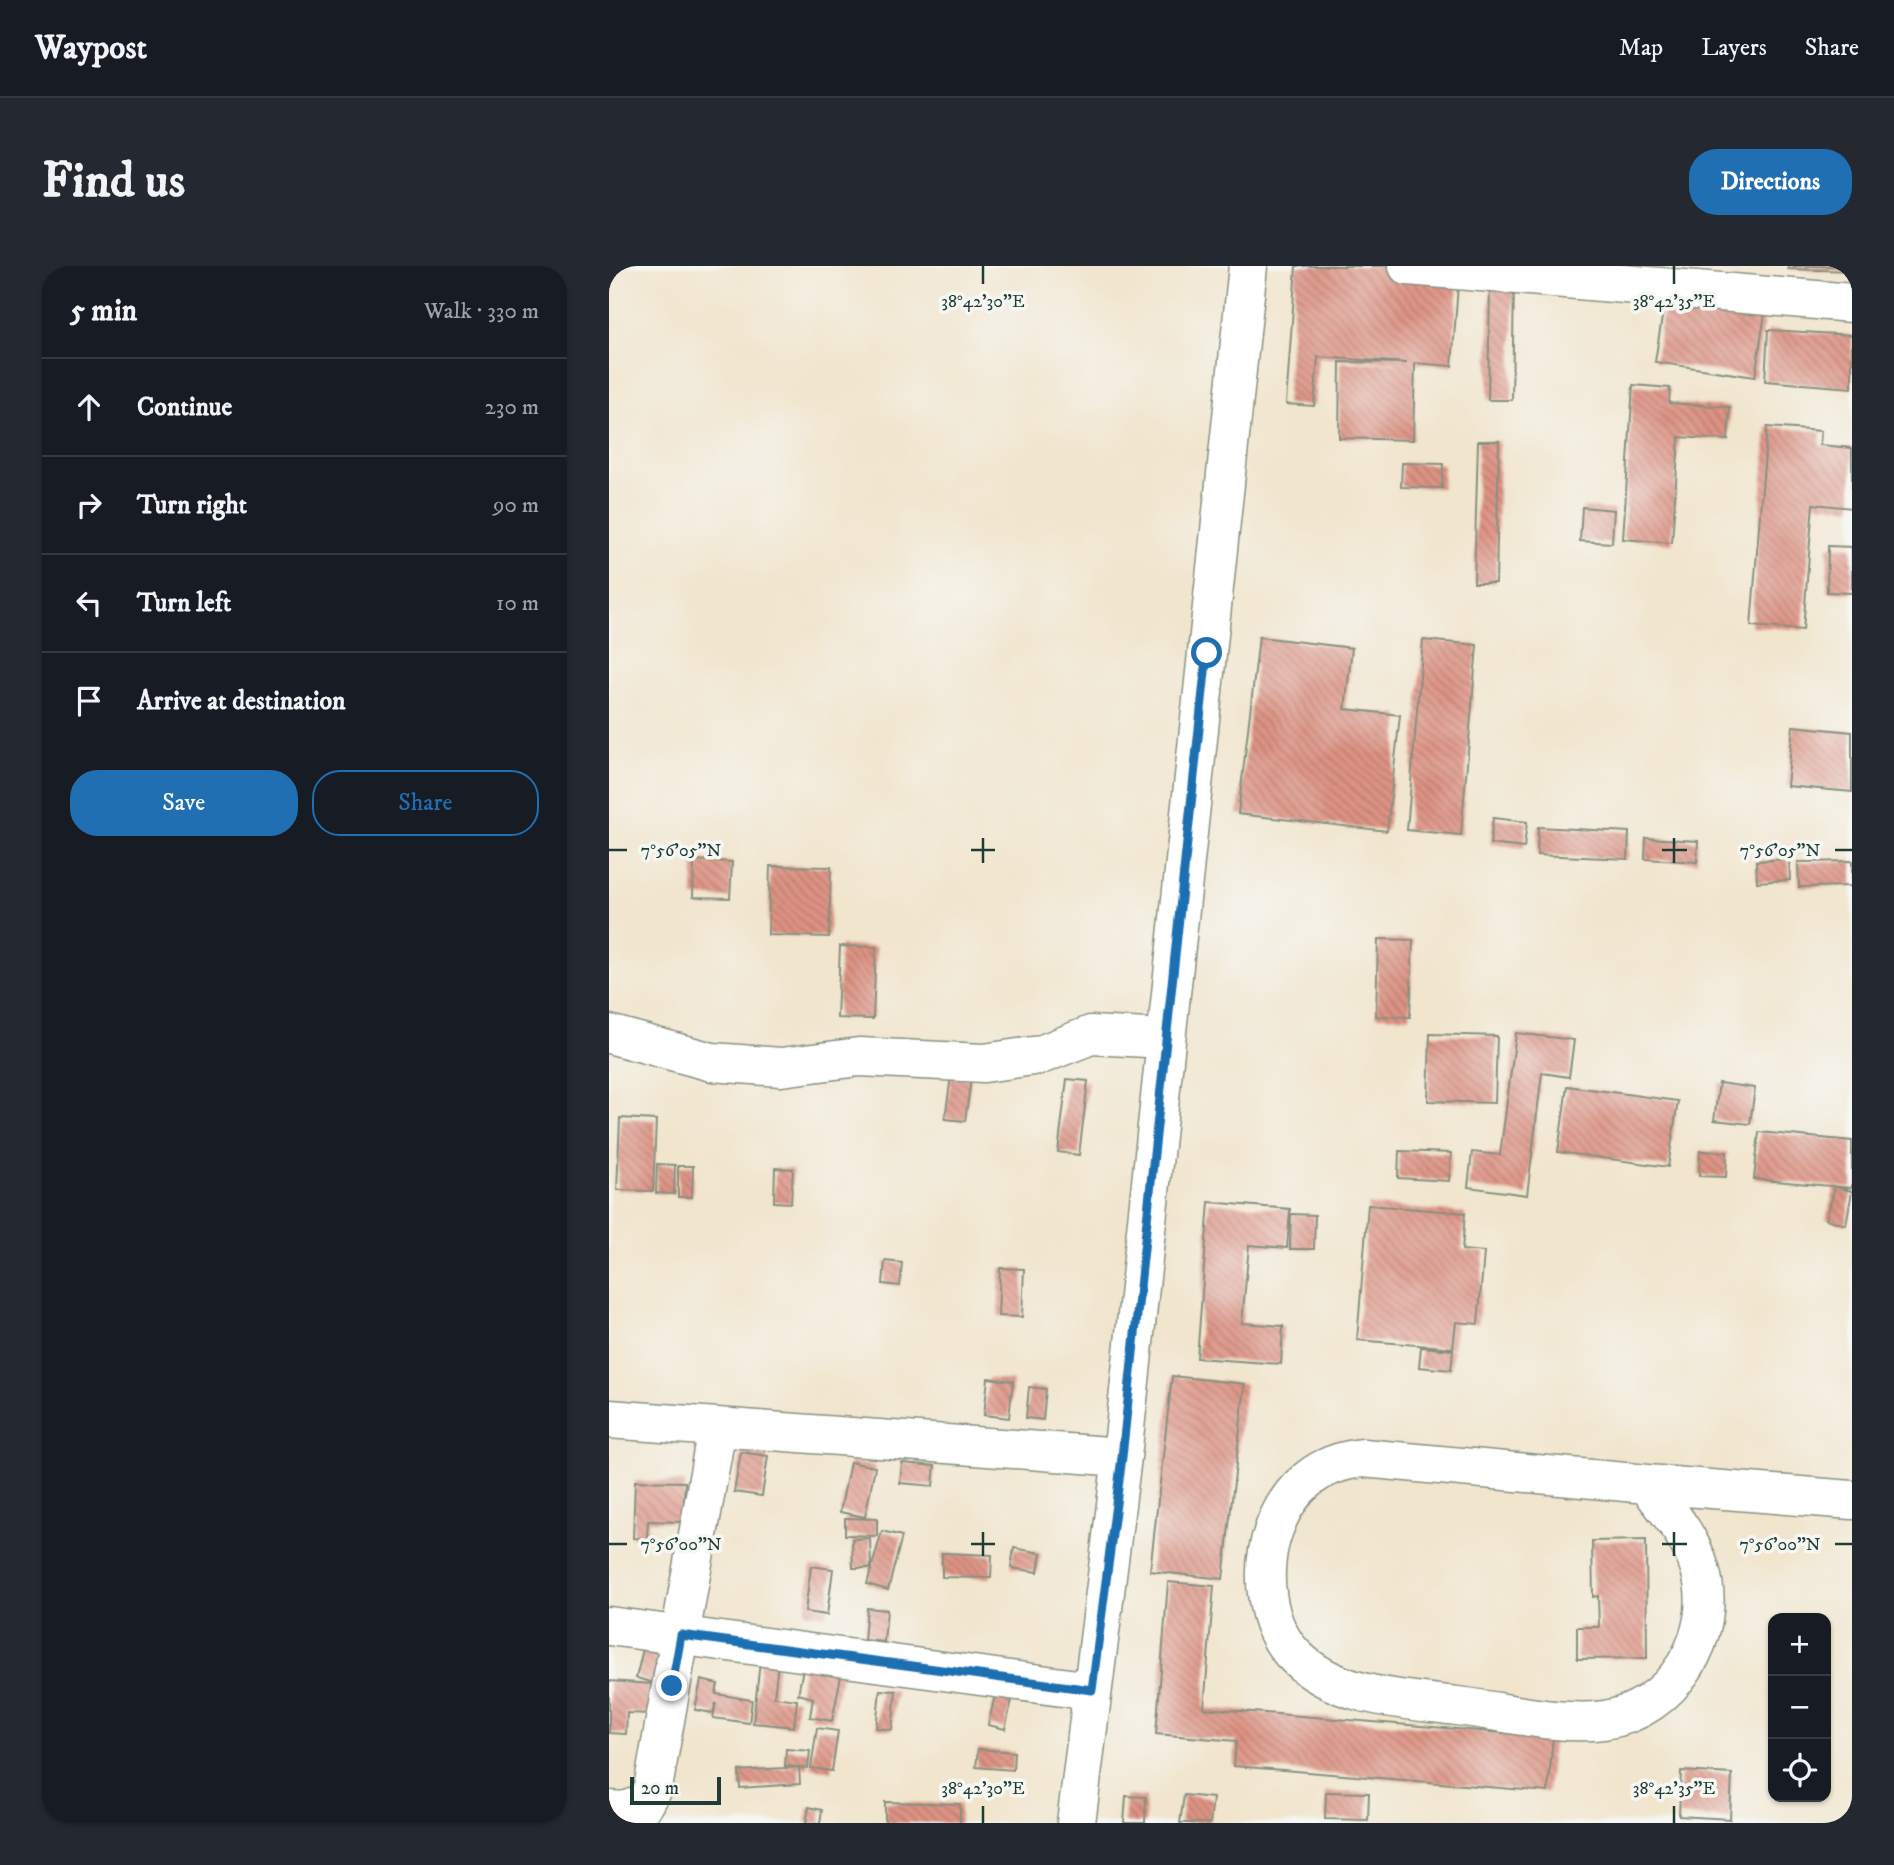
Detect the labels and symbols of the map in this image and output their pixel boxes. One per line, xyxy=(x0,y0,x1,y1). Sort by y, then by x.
text: 38°42'30"E xyxy=(941,291,1025,313)
text: 38°42'35"E xyxy=(1633,291,1716,313)
route start xyxy=(1191,637,1222,668)
text: 7°56'05"N xyxy=(641,840,721,862)
text: 7°56'05"N xyxy=(1740,840,1820,862)
text: 7°56'00"N xyxy=(640,1534,722,1556)
text: 7°56'00"N xyxy=(1739,1534,1821,1556)
route end xyxy=(656,1670,687,1701)
scale bar xyxy=(630,1774,721,1806)
text: 38°42'30"E xyxy=(941,1778,1025,1800)
text: 38°42'35"E xyxy=(1633,1778,1716,1800)

